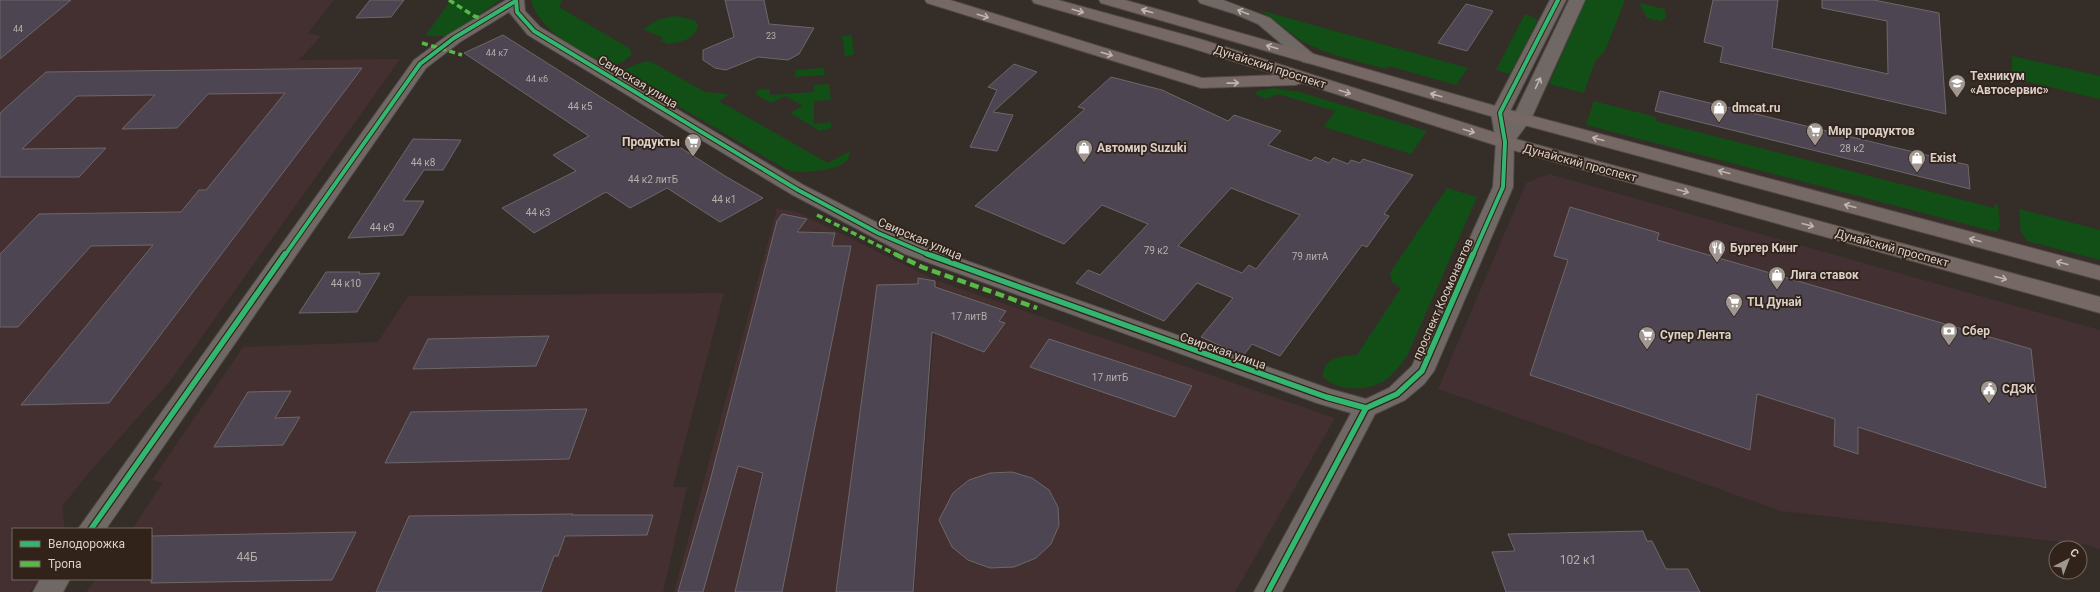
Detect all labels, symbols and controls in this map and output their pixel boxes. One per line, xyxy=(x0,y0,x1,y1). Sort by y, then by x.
one-way arrow xyxy=(1071,7,1084,15)
one-way arrow xyxy=(1140,7,1153,14)
one-way arrow xyxy=(1238,7,1250,15)
one-way arrow xyxy=(976,13,989,20)
house number: 44 xyxy=(13,24,23,34)
house number: 23 xyxy=(766,31,776,41)
street label: Дунайский проспект xyxy=(1212,42,1328,92)
one-way arrow xyxy=(1265,43,1278,50)
house number: 44 к7 xyxy=(486,48,508,58)
one-way arrow xyxy=(1101,51,1114,58)
street label: Свирская улица xyxy=(596,53,680,111)
place label: Техникум «Автосервис» xyxy=(1970,69,2049,97)
school or university icon: Техникум «Автосервис» xyxy=(1947,73,1967,98)
house number: 44 к6 xyxy=(526,74,548,84)
one-way arrow xyxy=(1535,77,1542,89)
one-way arrow xyxy=(1226,80,1239,87)
one-way arrow xyxy=(1339,88,1351,96)
one-way arrow xyxy=(1430,91,1443,98)
shop icon: dmcat.ru xyxy=(1709,98,1729,123)
house number: 44 к5 xyxy=(568,101,593,112)
place label: dmcat.ru xyxy=(1732,101,1781,115)
supermarket icon: Мир продуктов xyxy=(1805,121,1825,146)
place label: Мир продуктов xyxy=(1828,124,1915,138)
one-way arrow xyxy=(1462,128,1475,135)
supermarket icon: Продукты xyxy=(683,132,703,157)
place label: Продукты xyxy=(622,135,680,149)
one-way arrow xyxy=(1592,135,1605,142)
shop icon: Автомир Suzuki xyxy=(1074,138,1094,163)
place label: Автомир Suzuki xyxy=(1097,141,1187,155)
street label: Дунайский проспект xyxy=(1522,141,1639,185)
house number: 28 к2 xyxy=(1840,143,1865,154)
shop icon: Exist xyxy=(1907,148,1927,173)
place label: Exist xyxy=(1930,151,1956,165)
house number: 44 к8 xyxy=(411,157,436,168)
one-way arrow xyxy=(1718,168,1731,176)
house number: 44 к2 литБ xyxy=(628,174,678,185)
one-way arrow xyxy=(1676,188,1689,195)
house number: 44 к1 xyxy=(712,194,736,205)
one-way arrow xyxy=(1843,202,1856,209)
house number: 44 к3 xyxy=(526,207,550,218)
street label: Свирская улица xyxy=(876,215,964,263)
house number: 44 к9 xyxy=(370,222,394,233)
one-way arrow xyxy=(1802,222,1815,229)
street label: Дунайский проспект xyxy=(1834,226,1951,270)
one-way arrow xyxy=(1969,235,1982,243)
street label: проспект Космонавтов xyxy=(1410,236,1476,362)
restaurant icon: Бургер Кинг xyxy=(1707,238,1727,263)
place label: Бургер Кинг xyxy=(1730,241,1798,255)
house number: 79 к2 xyxy=(1144,245,1169,256)
house number: 79 литА xyxy=(1292,251,1329,262)
one-way arrow xyxy=(2056,259,2069,266)
shop icon: Лига ставок xyxy=(1767,265,1787,290)
place label: Лига ставок xyxy=(1790,268,1859,282)
one-way arrow xyxy=(1995,275,2008,282)
house number: 44 к10 xyxy=(331,278,362,289)
supermarket icon: ТЦ Дунай xyxy=(1724,292,1744,317)
place label: ТЦ Дунай xyxy=(1747,295,1802,309)
house number: 17 литВ xyxy=(951,311,987,322)
bank icon: Сбер xyxy=(1939,321,1959,346)
place label: Сбер xyxy=(1962,324,1990,338)
supermarket icon: Супер Лента xyxy=(1637,325,1657,350)
place label: Супер Лента xyxy=(1660,328,1732,342)
street label: Свирская улица xyxy=(1178,330,1268,372)
house number: 17 литБ xyxy=(1092,372,1128,383)
public building icon: СДЭК xyxy=(1979,379,1999,404)
place label: СДЭК xyxy=(2002,382,2035,396)
legend xyxy=(12,528,152,580)
text: Велодорожка xyxy=(48,537,125,551)
north arrow xyxy=(2048,540,2088,580)
text: С xyxy=(2067,546,2081,560)
house number: 44Б xyxy=(236,550,258,564)
house number: 102 к1 xyxy=(1560,553,1596,567)
text: Тропа xyxy=(48,557,82,571)

